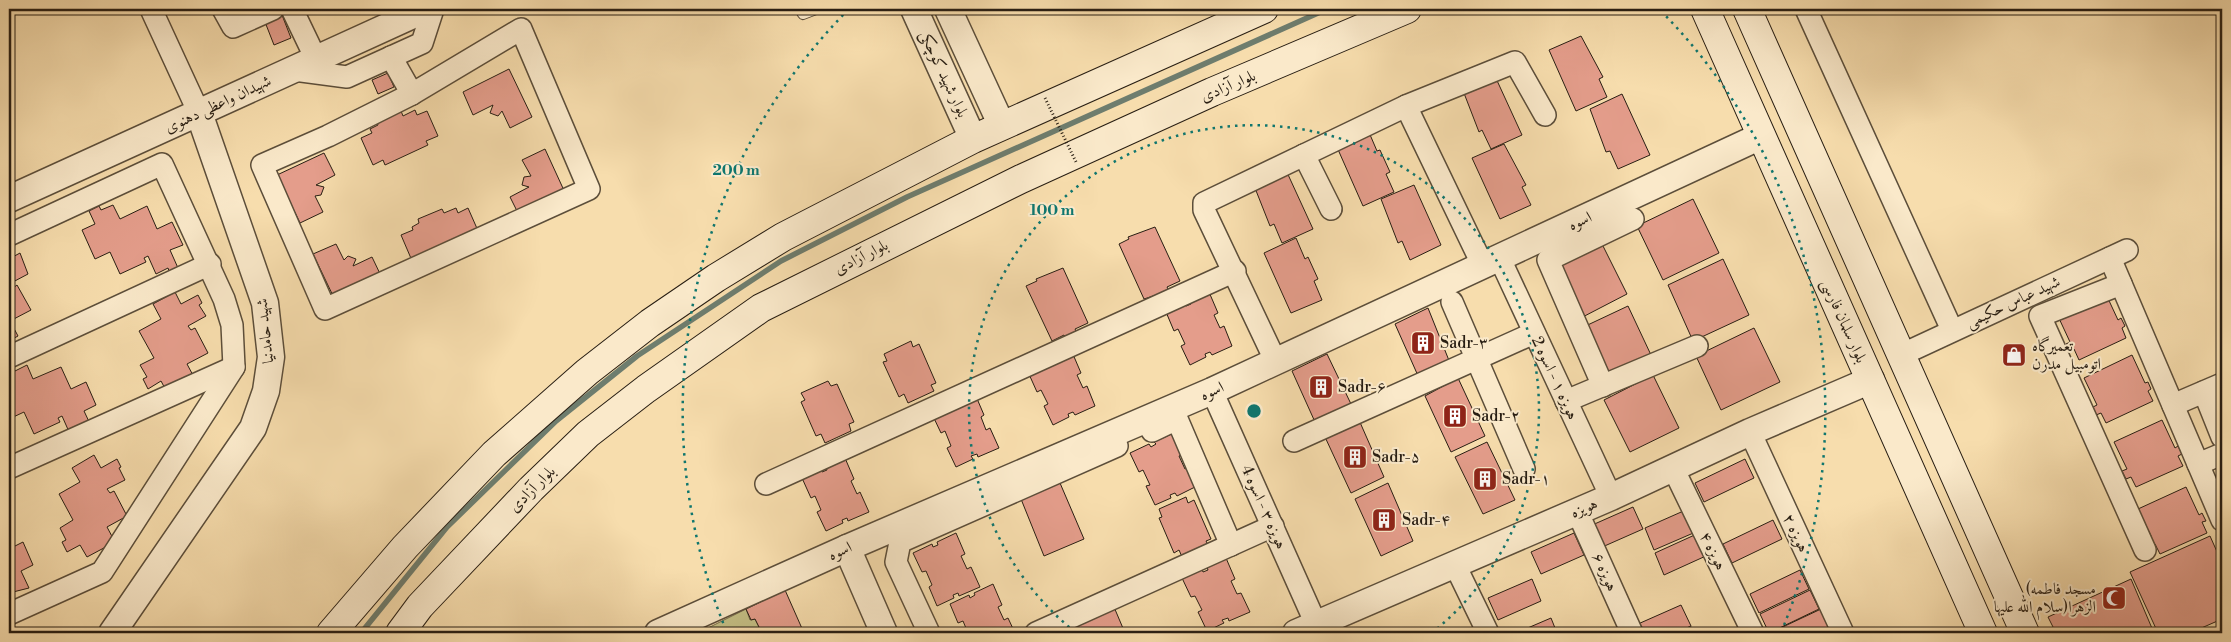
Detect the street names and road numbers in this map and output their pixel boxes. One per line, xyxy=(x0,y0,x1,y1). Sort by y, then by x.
street label: بلوار شهید کوچکی xyxy=(914,27,973,121)
street label: بلوار آزادی xyxy=(1197,65,1259,107)
street label: شهیدان واعظی دهنوی xyxy=(162,71,275,138)
street label: اسوه xyxy=(1565,207,1595,235)
street label: بلوار آزادی xyxy=(831,235,891,279)
street label: شهید عباس حکیمی xyxy=(1963,271,2064,333)
street label: بلوار سلمان فارسی xyxy=(1816,276,1871,367)
street label: شهید حامدنیا xyxy=(252,297,278,365)
street label: هویزه ۱ - اسوه 2 xyxy=(1527,333,1583,423)
street label: اسوه xyxy=(1197,377,1227,405)
street label: بلوار آزادی xyxy=(504,461,560,517)
street label: هویزه ۳ - اسوه 4 xyxy=(1237,462,1291,552)
street label: هویزه xyxy=(1567,493,1601,523)
street label: هویزه ۲ xyxy=(1778,511,1814,555)
street label: هویزه ۴ xyxy=(1695,529,1731,573)
street label: اسوه xyxy=(825,537,855,565)
street label: هویزه ۶ xyxy=(1588,550,1622,594)

